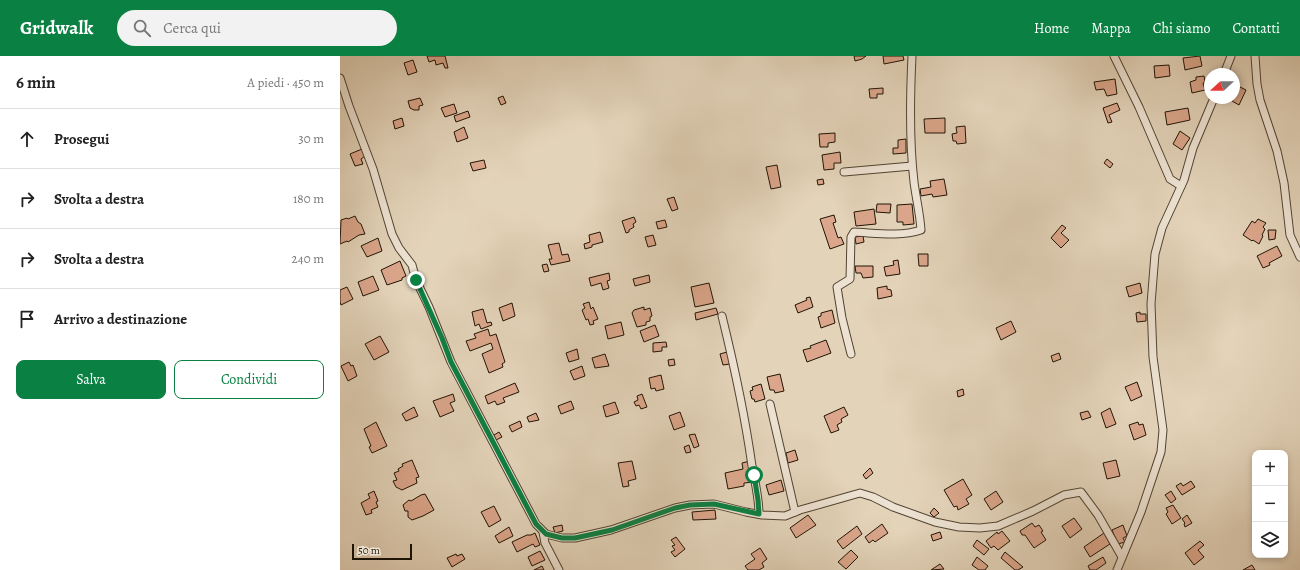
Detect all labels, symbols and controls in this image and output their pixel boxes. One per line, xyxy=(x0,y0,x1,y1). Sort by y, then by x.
search box xyxy=(117,10,397,46)
text: Gridwalk xyxy=(20,15,93,41)
icon: search xyxy=(131,17,153,39)
text: Cerca qui xyxy=(163,18,221,38)
text: Home xyxy=(1034,19,1069,38)
text: Mappa xyxy=(1091,19,1131,38)
text: Chi siamo xyxy=(1153,19,1211,38)
text: Contatti xyxy=(1233,19,1280,38)
north arrow xyxy=(1204,68,1240,104)
text: 6 min xyxy=(16,71,56,94)
text: A piedi · 450 m xyxy=(247,74,324,91)
icon: ahead xyxy=(16,128,38,150)
text: Prosegui xyxy=(54,129,110,149)
text: 30 m xyxy=(298,130,324,147)
icon: right xyxy=(16,188,38,210)
text: Svolta a destra xyxy=(54,189,144,209)
text: 180 m xyxy=(293,190,324,207)
icon: right xyxy=(16,248,38,270)
text: Svolta a destra xyxy=(54,249,144,269)
text: 240 m xyxy=(292,250,324,267)
route end xyxy=(407,271,425,289)
icon: arrive xyxy=(16,308,38,330)
text: Arrivo a destinazione xyxy=(54,309,187,329)
button: Salva xyxy=(16,360,166,399)
button: Condividi xyxy=(174,360,324,399)
map controls xyxy=(1252,450,1288,558)
button: + xyxy=(1252,450,1288,486)
route start xyxy=(745,466,763,484)
button: − xyxy=(1252,486,1288,522)
button: layers xyxy=(1252,522,1288,558)
scale bar xyxy=(352,542,412,561)
text: 50 m xyxy=(358,543,380,558)

